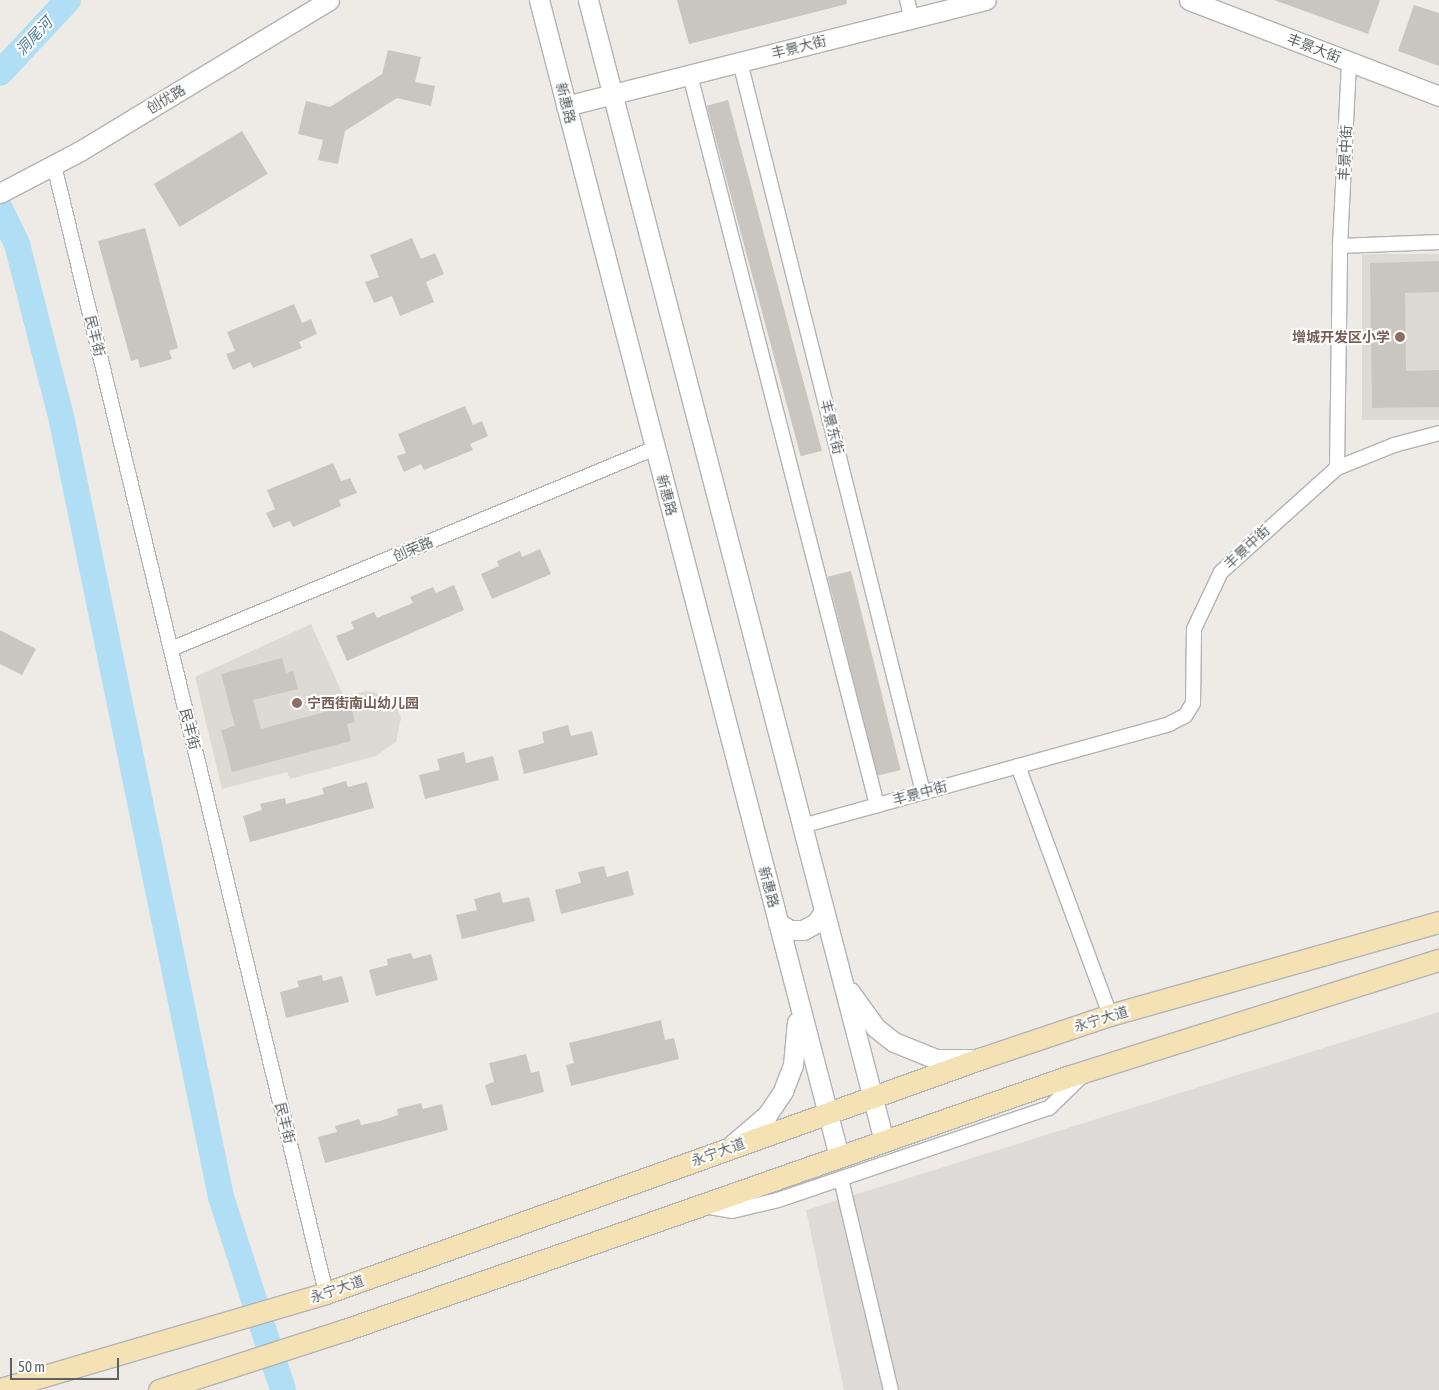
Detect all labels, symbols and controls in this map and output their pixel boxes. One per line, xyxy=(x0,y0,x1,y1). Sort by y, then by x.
water label: 洞尾河 xyxy=(12,13,56,59)
street label: 丰景大街 xyxy=(1285,30,1343,66)
street label: 丰景大街 xyxy=(770,32,828,62)
street label: 创优路 xyxy=(144,81,188,117)
street label: 新惠路 xyxy=(553,81,579,125)
street label: 丰景中街 xyxy=(1335,125,1355,181)
street label: 民丰街 xyxy=(82,314,108,358)
place label: 增城开发区小学 xyxy=(1292,329,1390,345)
marker: 增城开发区小学 xyxy=(1394,331,1406,343)
street label: 丰景东街 xyxy=(817,398,847,456)
street label: 新惠路 xyxy=(653,473,681,517)
street label: 丰景中街 xyxy=(1221,522,1273,572)
street label: 创荣路 xyxy=(390,533,436,565)
place label: 宁西街南山幼儿园 xyxy=(307,695,419,711)
marker: 宁西街南山幼儿园 xyxy=(291,697,303,709)
street label: 民丰街 xyxy=(177,707,203,751)
street label: 丰景中街 xyxy=(891,778,949,808)
street label: 新惠路 xyxy=(755,865,783,909)
street label: 永宁大道 xyxy=(1072,1003,1130,1035)
street label: 民丰街 xyxy=(272,1101,298,1145)
street label: 永宁大道 xyxy=(689,1135,747,1169)
street label: 永宁大道 xyxy=(308,1272,366,1306)
scale bar xyxy=(12,1348,121,1380)
text: 50 m xyxy=(18,1358,45,1375)

